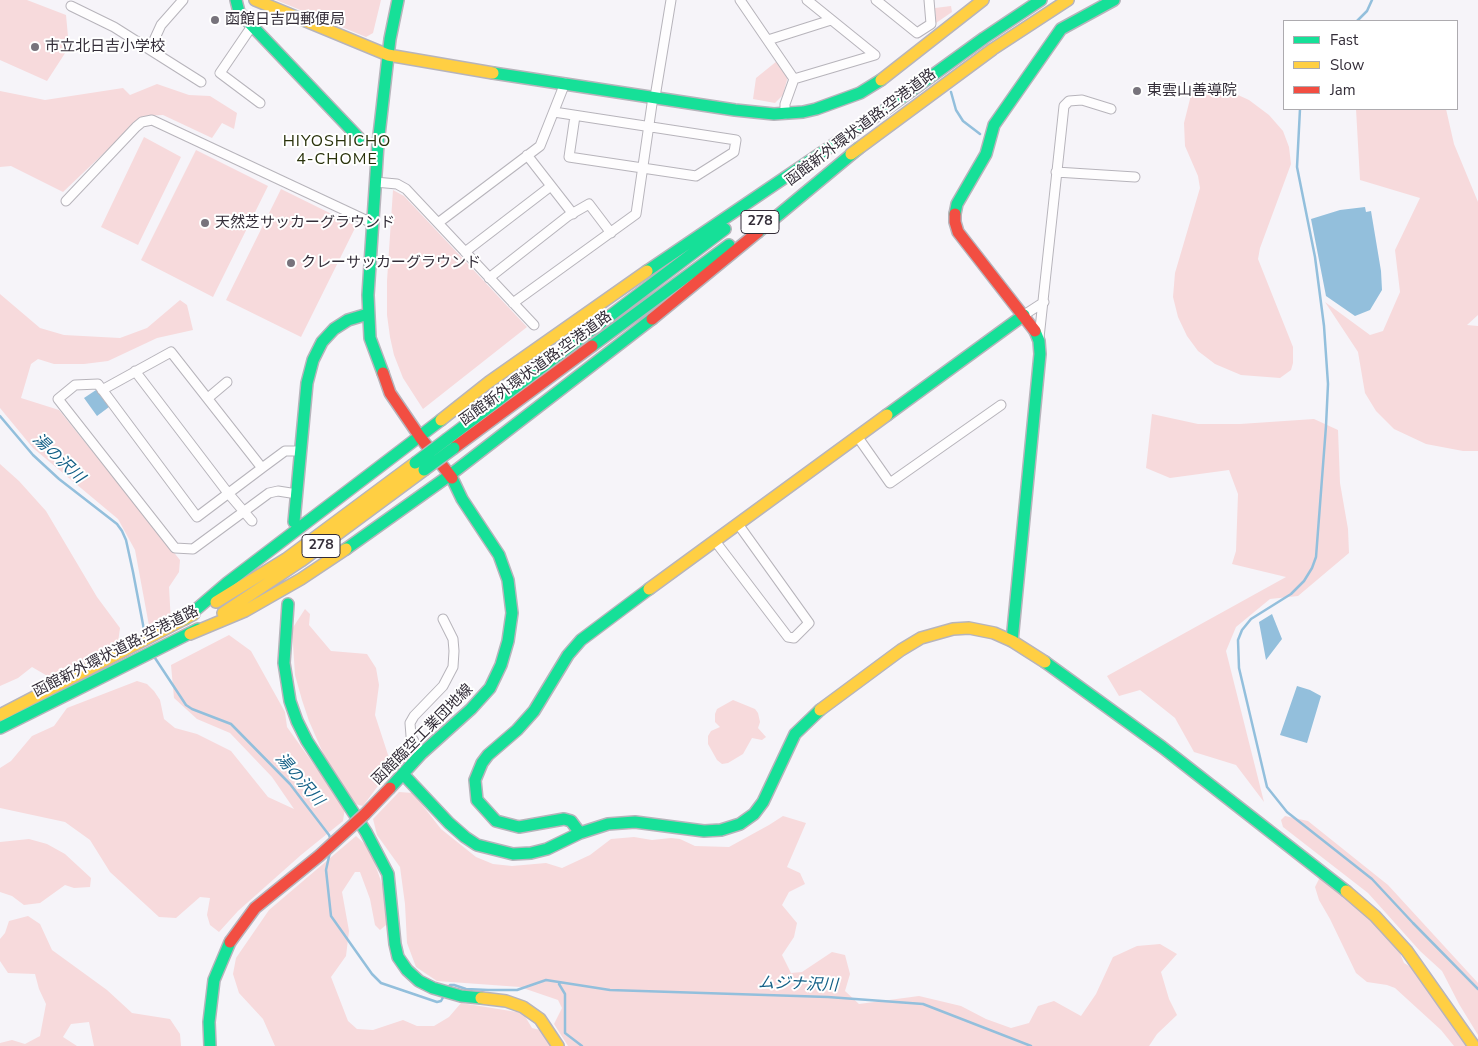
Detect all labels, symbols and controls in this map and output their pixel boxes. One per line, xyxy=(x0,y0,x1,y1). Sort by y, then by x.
place label: 函館日吉四郵便局 xyxy=(225,11,345,29)
marker: 函館日吉四郵便局 xyxy=(209,14,221,26)
legend xyxy=(1283,20,1458,110)
text: Fast xyxy=(1330,30,1358,50)
place label: 市立北日吉小学校 xyxy=(45,38,165,56)
marker: 市立北日吉小学校 xyxy=(29,41,41,53)
text: Slow xyxy=(1330,55,1364,75)
street label: 函館新外環状道路;空港道路 xyxy=(782,66,940,190)
text: Jam xyxy=(1330,80,1356,100)
place label: 東雲山善導院 xyxy=(1147,82,1237,100)
marker: 東雲山善導院 xyxy=(1131,85,1143,97)
district label: HIYOSHICHO 4-CHOME xyxy=(281,132,393,170)
road number: 278 xyxy=(741,210,779,233)
place label: 天然芝サッカーグラウンド xyxy=(215,214,395,232)
marker: 天然芝サッカーグラウンド xyxy=(199,217,211,229)
place label: クレーサッカーグラウンド xyxy=(301,254,481,272)
marker: クレーサッカーグラウンド xyxy=(285,257,297,269)
street label: 函館新外環状道路;空港道路 xyxy=(457,308,615,430)
water label: 湯の沢川 xyxy=(28,430,88,488)
road number: 278 xyxy=(302,534,340,558)
street label: 函館新外環状道路;空港道路 xyxy=(30,602,202,702)
street label: 函館臨空工業団地線 xyxy=(369,681,477,789)
water label: 湯の沢川 xyxy=(271,750,327,810)
water label: ムジナ沢川 xyxy=(758,974,838,996)

